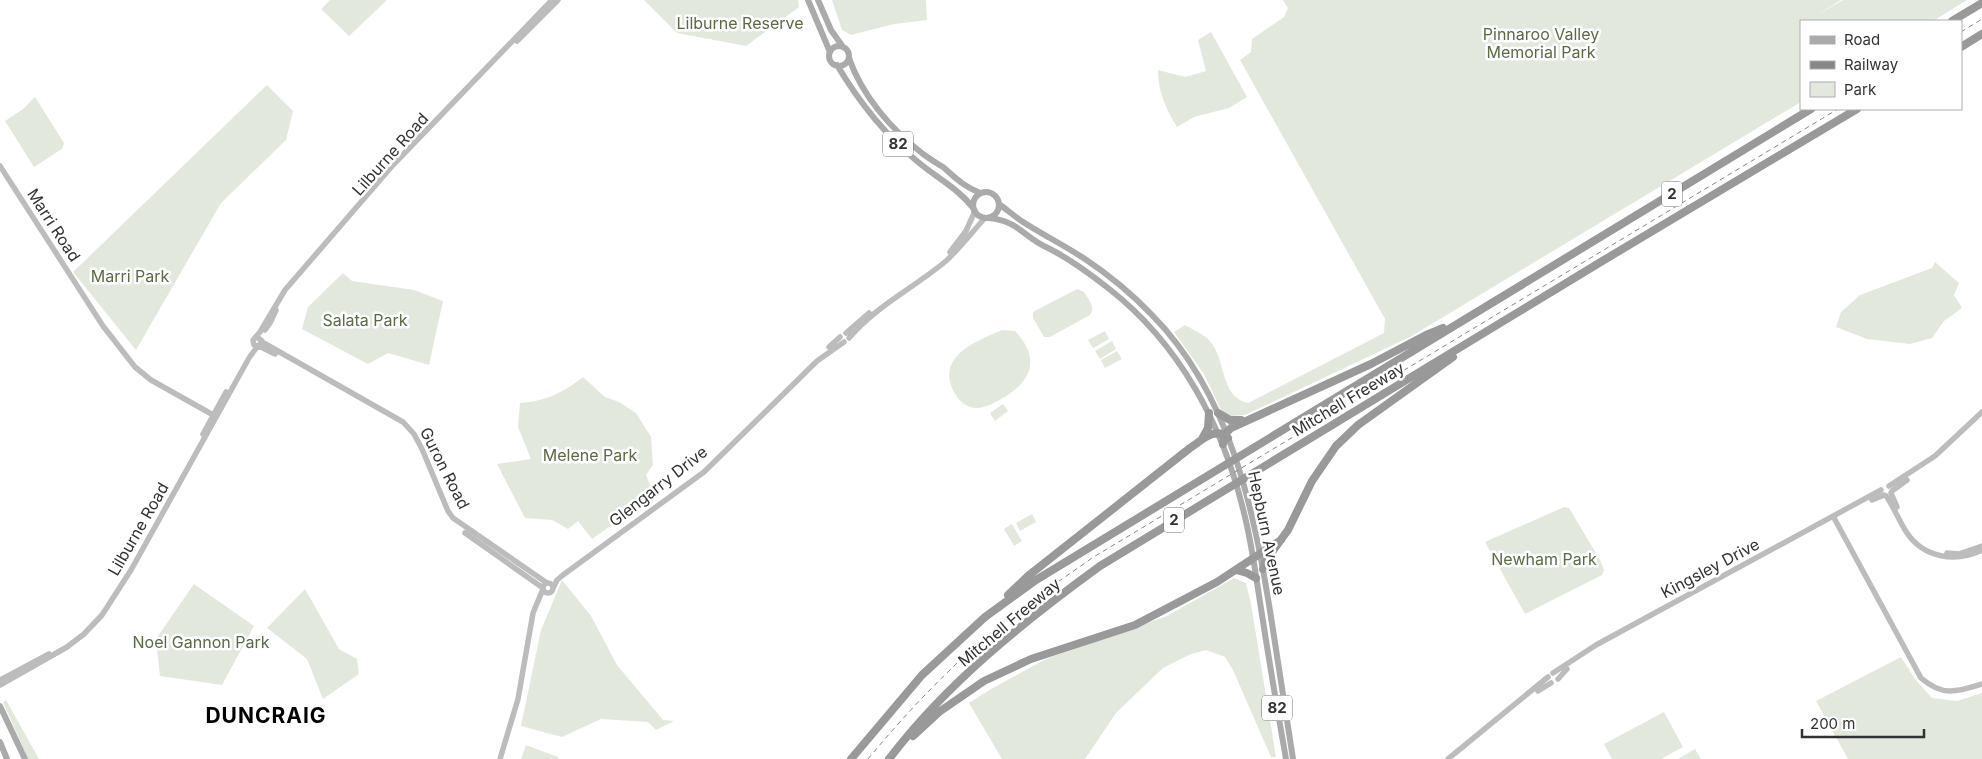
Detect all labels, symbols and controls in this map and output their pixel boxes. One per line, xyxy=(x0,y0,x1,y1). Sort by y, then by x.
park label: Lilburne Reserve xyxy=(676,13,804,33)
legend xyxy=(1800,20,1962,110)
park label: Pinnaroo Valley Memorial Park xyxy=(1483,24,1599,62)
text: Road xyxy=(1844,30,1880,49)
text: Railway xyxy=(1844,55,1899,74)
text: Park xyxy=(1844,80,1877,99)
street label: Lilburne Road xyxy=(348,109,432,199)
road number: 82 xyxy=(883,132,913,156)
road number: 2 xyxy=(1662,182,1682,206)
street label: Marri Road xyxy=(23,185,85,265)
park label: Marri Park xyxy=(91,266,170,286)
park label: Salata Park xyxy=(322,310,408,330)
street label: Mitchell Freeway xyxy=(1288,358,1408,440)
street label: Guron Road xyxy=(416,424,474,512)
street label: Glengarry Drive xyxy=(605,441,711,531)
park label: Melene Park xyxy=(543,445,637,465)
street label: Hepburn Avenue xyxy=(1244,469,1290,597)
street label: Lilburne Road xyxy=(103,479,173,579)
road number: 2 xyxy=(1164,508,1184,532)
street label: Kingsley Drive xyxy=(1657,534,1763,602)
park label: Newham Park xyxy=(1491,549,1597,569)
street label: Mitchell Freeway xyxy=(954,573,1064,671)
park label: Noel Gannon Park xyxy=(133,632,270,652)
road number: 82 xyxy=(1262,696,1292,720)
district label: DUNCRAIG xyxy=(205,703,327,728)
scale bar xyxy=(1802,706,1924,738)
text: 200 m xyxy=(1810,714,1855,733)

